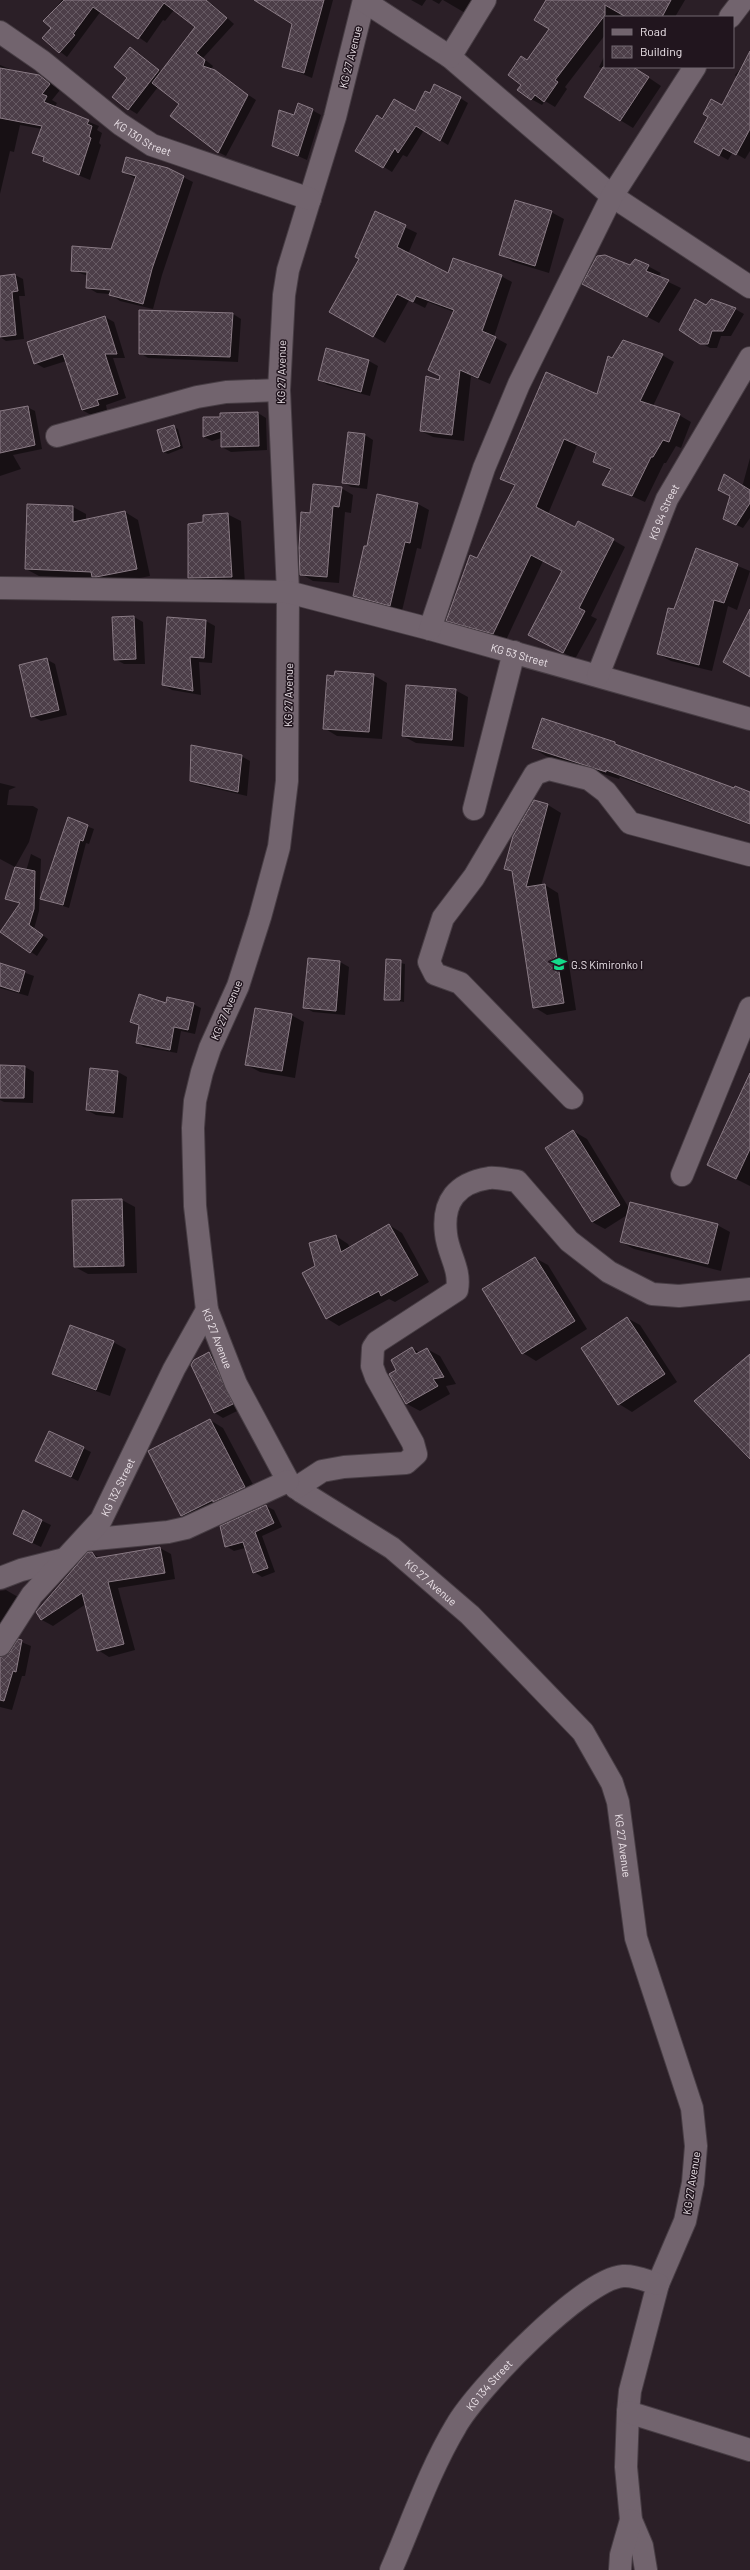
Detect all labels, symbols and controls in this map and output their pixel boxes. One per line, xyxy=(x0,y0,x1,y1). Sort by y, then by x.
legend xyxy=(604,16,734,68)
street label: KG 27 Avenue xyxy=(336,24,364,90)
text: Road xyxy=(640,24,667,38)
text: Building xyxy=(640,44,682,58)
street label: KG 130 Street xyxy=(112,116,173,158)
street label: KG 27 Avenue xyxy=(274,340,288,404)
street label: KG 94 Street xyxy=(645,481,681,541)
street label: KG 53 Street xyxy=(490,640,550,669)
street label: KG 27 Avenue xyxy=(281,663,295,727)
school or university icon: G.S Kimironko I xyxy=(550,955,568,973)
place label: G.S Kimironko I xyxy=(571,958,643,971)
street label: KG 27 Avenue xyxy=(208,978,244,1042)
street label: KG 27 Avenue xyxy=(200,1306,236,1370)
street label: KG 132 Street xyxy=(97,1456,137,1518)
street label: KG 27 Avenue xyxy=(403,1556,460,1608)
street label: KG 27 Avenue xyxy=(613,1813,634,1878)
street label: KG 27 Avenue xyxy=(680,2150,702,2216)
street label: KG 134 Street xyxy=(463,2356,514,2413)

